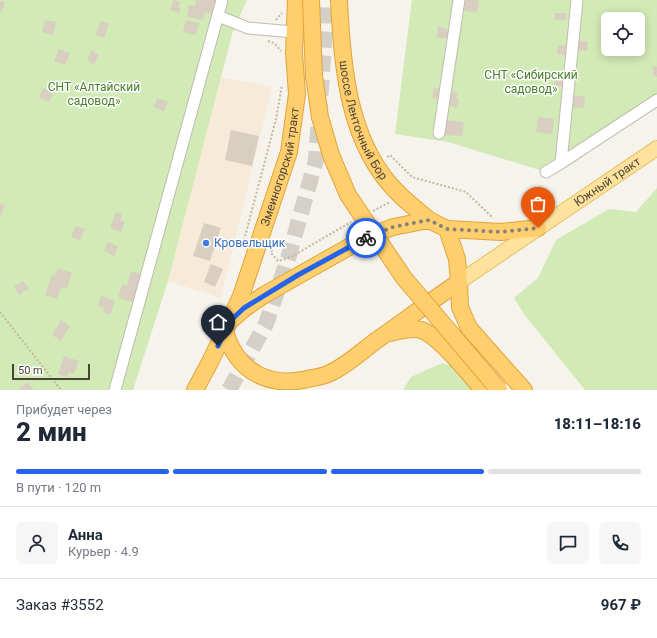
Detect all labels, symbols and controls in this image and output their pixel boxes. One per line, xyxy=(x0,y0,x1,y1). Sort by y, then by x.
map controls xyxy=(601,12,645,56)
button: locate xyxy=(601,12,645,56)
street label: шоссе Ленточный Бор xyxy=(337,60,391,183)
park label: СНТ «Сибирский садовод» xyxy=(484,68,578,96)
park label: СНТ «Алтайский садовод» xyxy=(48,80,140,108)
street label: Змеиногорский тракт xyxy=(258,106,302,228)
street label: Южный тракт xyxy=(571,154,643,209)
pin xyxy=(521,187,555,228)
icon: bag xyxy=(527,193,549,215)
courier xyxy=(346,218,386,258)
icon: bike xyxy=(355,227,377,249)
place label: Кровельщик xyxy=(214,236,286,250)
marker: Кровельщик xyxy=(201,238,211,248)
pin xyxy=(201,305,235,346)
icon: home xyxy=(207,311,229,333)
scale bar xyxy=(12,362,90,381)
text: 50 m xyxy=(18,364,43,377)
text: Прибудет через xyxy=(16,402,112,417)
text: 18:11–18:16 xyxy=(554,415,641,433)
text: 2 мин xyxy=(16,417,87,447)
text: В пути · 120 m xyxy=(16,480,101,495)
button: person xyxy=(16,522,58,564)
button: chat xyxy=(547,522,589,564)
button: phone xyxy=(599,522,641,564)
text: Анна xyxy=(68,526,103,544)
text: Курьер · 4.9 xyxy=(68,544,139,559)
text: Заказ #3552 xyxy=(16,596,104,614)
text: 967 ₽ xyxy=(601,596,641,614)

